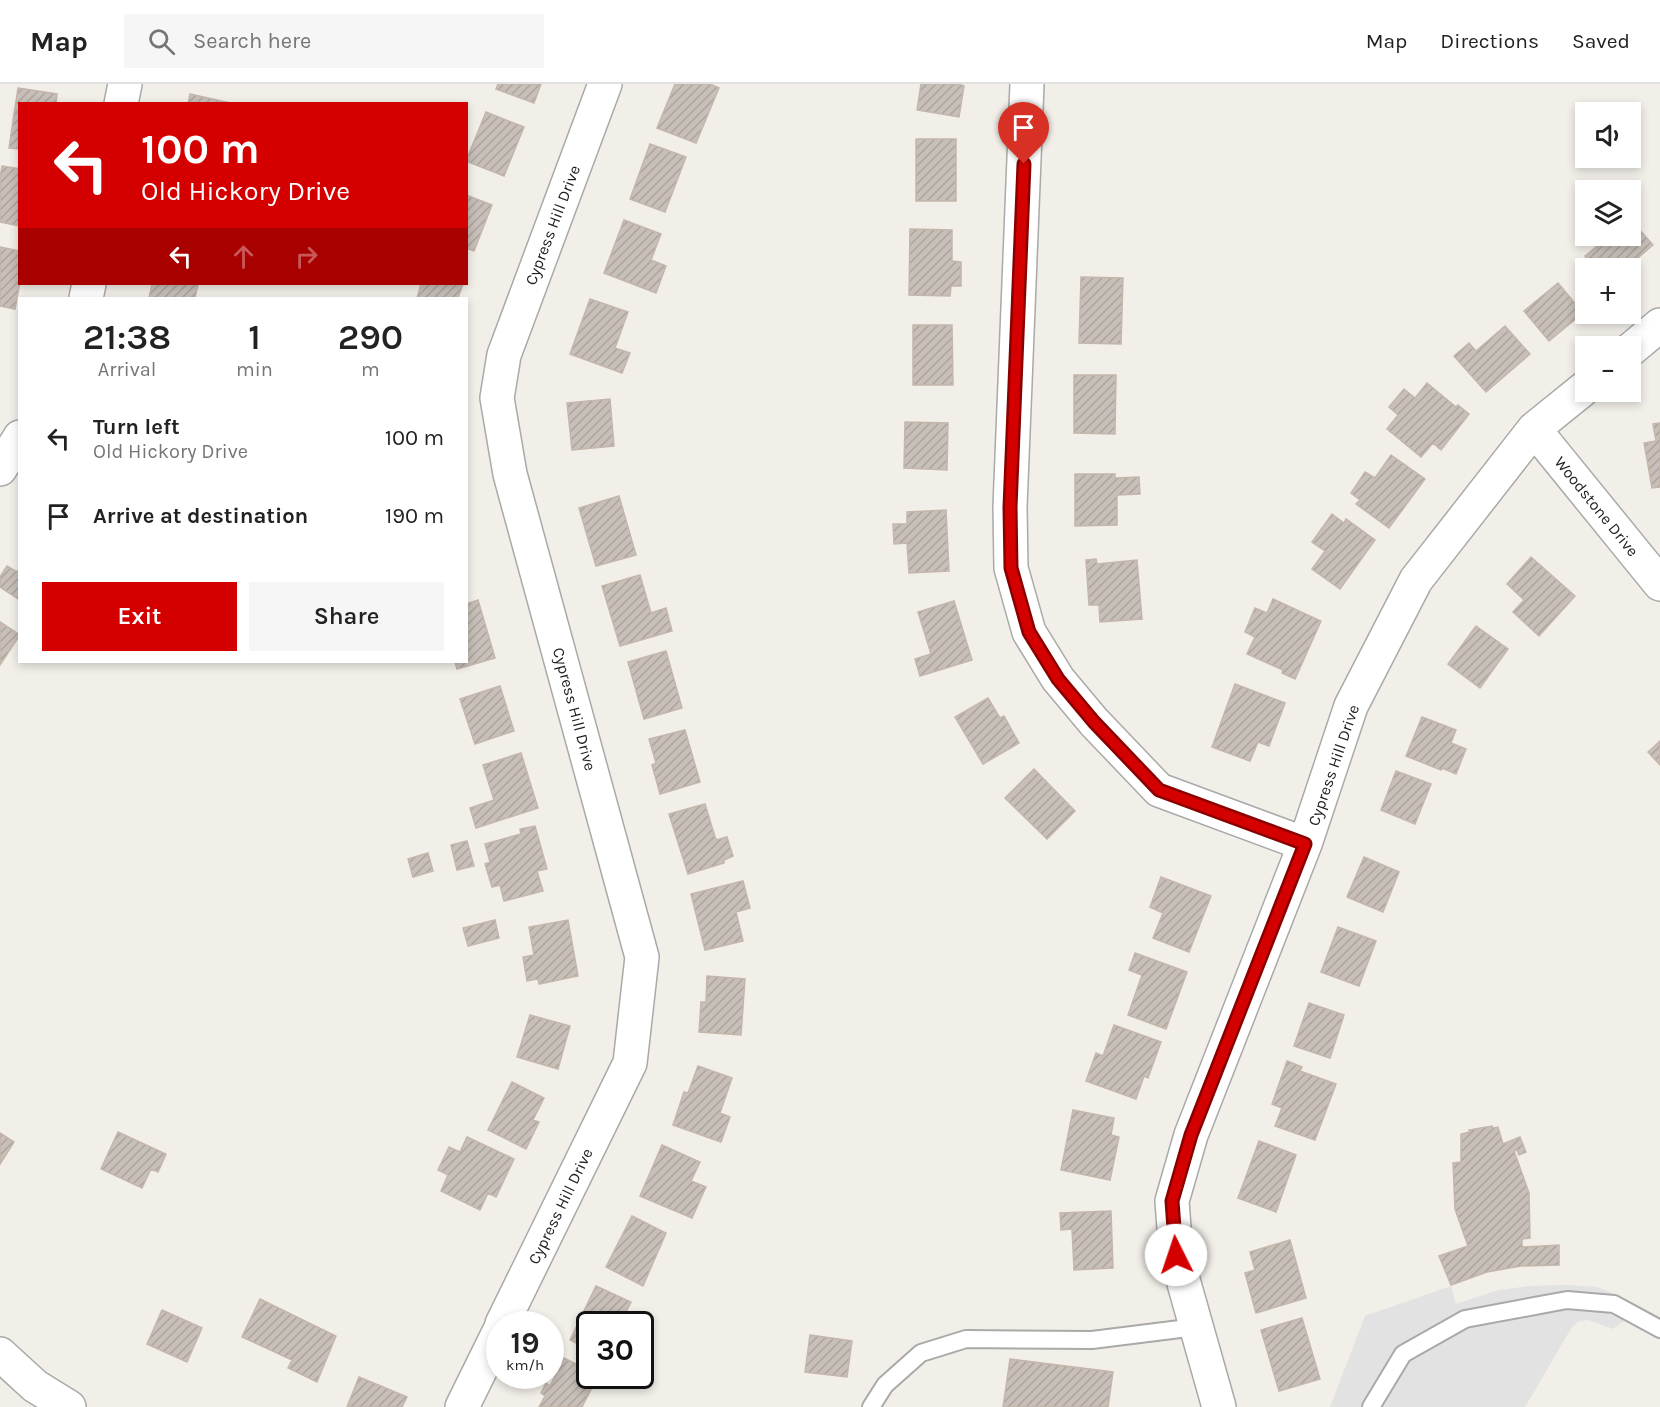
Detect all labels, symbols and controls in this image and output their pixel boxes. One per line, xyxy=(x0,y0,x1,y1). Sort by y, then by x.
search box xyxy=(124,14,544,68)
text: Map xyxy=(30,25,88,58)
icon: search xyxy=(145,25,178,58)
text: Search here xyxy=(193,28,311,54)
text: Map xyxy=(1366,29,1407,53)
text: Directions xyxy=(1440,29,1539,53)
text: Saved xyxy=(1572,29,1630,53)
pin xyxy=(998,102,1049,164)
map controls xyxy=(1575,102,1641,402)
button: sound xyxy=(1575,102,1641,168)
icon: arrive xyxy=(1007,111,1040,144)
text: 100 m xyxy=(141,124,260,174)
icon: left xyxy=(42,126,120,204)
street label: Cypress Hill Drive xyxy=(521,163,584,288)
text: Old Hickory Drive xyxy=(141,175,350,207)
button: layers xyxy=(1575,180,1641,246)
icon: left xyxy=(164,240,197,273)
icon: ahead xyxy=(227,240,260,273)
icon: right xyxy=(290,240,323,273)
button: + xyxy=(1575,258,1641,324)
text: 21:38 xyxy=(83,316,171,358)
text: 1 xyxy=(248,316,261,358)
text: 290 xyxy=(338,316,403,358)
button: − xyxy=(1575,336,1641,402)
text: Arrival xyxy=(98,358,156,381)
text: min xyxy=(236,358,273,381)
text: m xyxy=(361,358,380,381)
text: Turn left xyxy=(93,414,180,440)
icon: left xyxy=(42,422,75,455)
text: 100 m xyxy=(385,425,444,451)
text: Old Hickory Drive xyxy=(93,440,248,463)
street label: Woodstone Drive xyxy=(1551,453,1643,560)
icon: arrive xyxy=(42,500,75,533)
text: Arrive at destination xyxy=(93,503,308,529)
text: 190 m xyxy=(385,503,444,529)
button: Exit xyxy=(42,582,237,651)
button: Share xyxy=(249,582,444,651)
street label: Cypress Hill Drive xyxy=(549,645,600,773)
street label: Cypress Hill Drive xyxy=(1304,702,1363,828)
street label: Cypress Hill Drive xyxy=(524,1145,597,1267)
position arrow xyxy=(1144,1223,1208,1287)
speed limit sign: 30 xyxy=(576,1311,654,1389)
text: 19 xyxy=(510,1325,539,1361)
text: km/h xyxy=(506,1356,544,1374)

